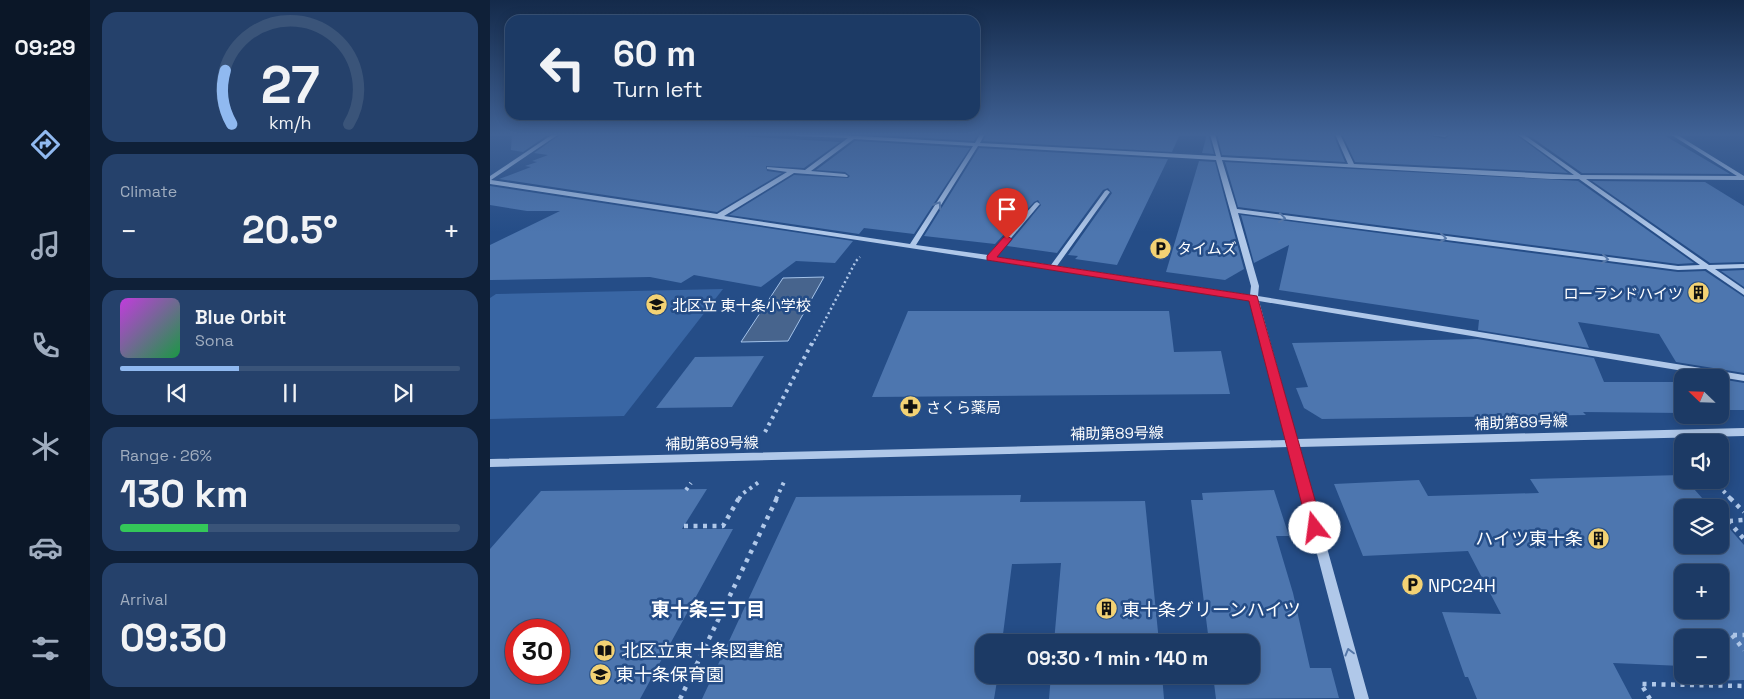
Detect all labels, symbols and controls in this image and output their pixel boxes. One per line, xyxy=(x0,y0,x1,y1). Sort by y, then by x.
text: 60 m xyxy=(613,32,696,76)
text: 09:29 xyxy=(15,33,75,61)
icon: left xyxy=(530,35,595,100)
text: 27 xyxy=(260,52,320,118)
text: Turn left xyxy=(613,75,703,103)
text: km/h xyxy=(269,111,311,134)
icon: directions xyxy=(28,127,63,162)
text: Climate xyxy=(120,181,177,202)
pin xyxy=(986,188,1028,239)
icon: arrive xyxy=(993,195,1021,223)
one-way arrow xyxy=(932,202,942,211)
text: 20.5° xyxy=(242,206,338,254)
one-way arrow xyxy=(1279,212,1287,223)
text: − xyxy=(120,213,137,249)
text: + xyxy=(443,213,460,249)
icon: music xyxy=(28,228,63,263)
one-way arrow xyxy=(1440,232,1448,243)
parking icon: タイムズ xyxy=(1149,236,1173,260)
place label: タイムズ xyxy=(1177,239,1237,258)
one-way arrow xyxy=(1601,253,1609,264)
building icon: ローランドハイツ xyxy=(1687,281,1711,305)
place label: ローランドハイツ xyxy=(1563,284,1683,303)
school or university icon: 北区立 東十条小学校 xyxy=(644,293,668,317)
place label: 北区立 東十条小学校 xyxy=(672,296,811,315)
text: Blue Orbit xyxy=(195,305,286,330)
icon: phone xyxy=(28,328,63,363)
text: Sona xyxy=(195,330,234,351)
north arrow xyxy=(1674,369,1729,424)
map controls xyxy=(1674,369,1729,684)
icon: previous xyxy=(163,379,191,407)
icon: pause xyxy=(276,379,304,407)
icon: next xyxy=(389,379,417,407)
pharmacy icon: さくら薬局 xyxy=(898,395,922,419)
place label: さくら薬局 xyxy=(926,398,1001,417)
street label: 補助第89号線 xyxy=(1474,411,1568,433)
street label: 補助第89号線 xyxy=(1070,423,1164,443)
icon: climate xyxy=(28,429,63,464)
street label: 補助第89号線 xyxy=(665,433,759,453)
button: sound xyxy=(1674,434,1729,489)
text: Range · 26% xyxy=(120,445,212,466)
text: 130 km xyxy=(120,470,248,518)
button: layers xyxy=(1674,499,1729,554)
position arrow xyxy=(1288,501,1340,553)
building icon: ハイツ東十条 xyxy=(1587,526,1611,550)
place label: ハイツ東十条 xyxy=(1475,527,1583,550)
icon: car xyxy=(28,530,63,565)
button: + xyxy=(1674,564,1729,619)
parking icon: NPC24H xyxy=(1400,573,1424,597)
place label: NPC24H xyxy=(1428,574,1496,597)
text: Arrival xyxy=(120,589,168,610)
district label: 東十条三丁目 xyxy=(651,597,765,622)
building icon: 東十条グリーンハイツ xyxy=(1094,597,1118,621)
place label: 東十条グリーンハイツ xyxy=(1122,598,1301,621)
text: 09:30 xyxy=(120,614,227,662)
speed limit sign: 30 xyxy=(505,619,570,684)
button: − xyxy=(1674,629,1729,684)
icon: filters xyxy=(28,631,63,666)
library icon: 北区立東十条図書館 xyxy=(593,638,617,662)
place label: 北区立東十条図書館 xyxy=(621,639,783,662)
text: 09:30 · 1 min · 140 m xyxy=(1027,646,1208,671)
one-way arrow xyxy=(1344,647,1355,656)
school or university icon: 東十条保育園 xyxy=(588,662,612,686)
place label: 東十条保育園 xyxy=(616,663,724,686)

